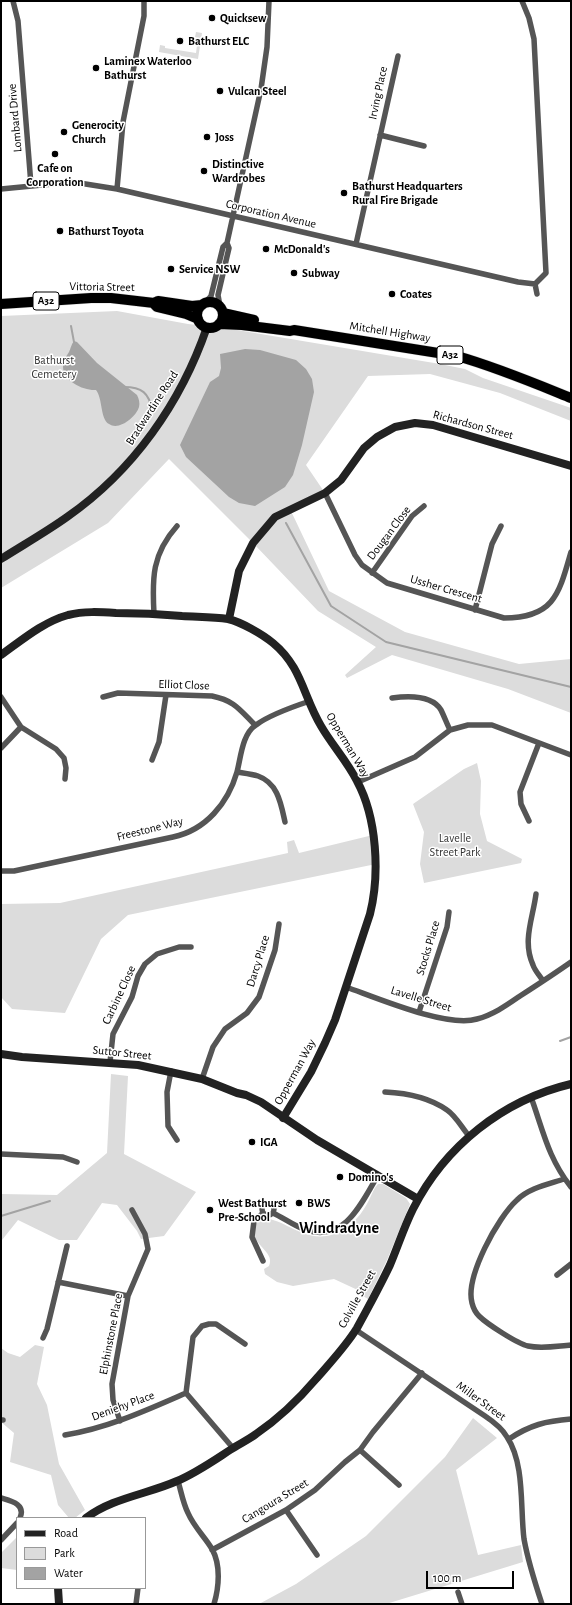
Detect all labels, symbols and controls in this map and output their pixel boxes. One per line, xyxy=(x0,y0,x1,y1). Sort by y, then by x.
place label: Quicksew xyxy=(220,11,266,25)
marker: Quicksew xyxy=(207,13,217,23)
place label: Bathurst ELC xyxy=(188,34,249,48)
marker: Bathurst ELC xyxy=(175,36,185,46)
place label: Laminex Waterloo Bathurst xyxy=(104,54,192,82)
marker: Laminex Waterloo Bathurst xyxy=(91,63,101,73)
street label: Irving Place xyxy=(365,65,391,121)
street label: Lombard Drive xyxy=(5,83,25,153)
place label: Vulcan Steel xyxy=(228,84,287,98)
marker: Vulcan Steel xyxy=(215,86,225,96)
place label: Generocity Church xyxy=(72,118,124,146)
marker: Generocity Church xyxy=(59,127,69,137)
place label: Joss xyxy=(215,130,234,144)
marker: Joss xyxy=(202,132,212,142)
marker: Cafe on Corporation xyxy=(50,149,60,159)
place label: Distinctive Wardrobes xyxy=(212,157,265,185)
place label: Cafe on Corporation xyxy=(26,161,84,189)
marker: Distinctive Wardrobes xyxy=(199,166,209,176)
place label: Bathurst Headquarters Rural Fire Brigade xyxy=(352,179,463,207)
marker: Bathurst Headquarters Rural Fire Brigade xyxy=(339,188,349,198)
street label: Corporation Avenue xyxy=(224,197,318,231)
place label: Bathurst Toyota xyxy=(68,224,144,238)
marker: Bathurst Toyota xyxy=(55,226,65,236)
place label: McDonald's xyxy=(274,242,330,256)
marker: McDonald's xyxy=(261,244,271,254)
place label: Service NSW xyxy=(179,262,240,276)
marker: Service NSW xyxy=(166,264,176,274)
place label: Subway xyxy=(302,266,340,280)
marker: Subway xyxy=(289,268,299,278)
street label: Vittoria Street xyxy=(69,279,135,295)
place label: Coates xyxy=(400,287,432,301)
marker: Coates xyxy=(387,289,397,299)
road number: A32 xyxy=(33,292,59,310)
street label: Mitchell Highway xyxy=(349,318,431,346)
road number: A32 xyxy=(437,346,463,364)
park label: Bathurst Cemetery xyxy=(32,353,76,381)
street label: Bradwardine Road xyxy=(123,368,181,448)
street label: Richardson Street xyxy=(431,407,515,443)
street label: Dougan Close xyxy=(364,503,414,563)
street label: Ussher Crescent xyxy=(408,572,484,606)
street label: Elliot Close xyxy=(158,677,210,693)
street label: Opperman Way xyxy=(323,710,373,780)
street label: Freestone Way xyxy=(115,814,185,844)
park label: Lavelle Street Park xyxy=(430,831,480,859)
street label: Stocks Place xyxy=(413,919,443,977)
street label: Darcy Place xyxy=(243,933,273,989)
street label: Carbine Close xyxy=(99,963,139,1027)
street label: Lavelle Street xyxy=(389,983,453,1015)
street label: Opperman Way xyxy=(271,1037,319,1107)
street label: Suttor Street xyxy=(92,1043,152,1063)
place label: IGA xyxy=(260,1135,278,1149)
marker: IGA xyxy=(247,1137,257,1147)
place label: Domino's xyxy=(348,1170,393,1184)
marker: Domino's xyxy=(335,1172,345,1182)
place label: West Bathurst Pre-School xyxy=(218,1196,287,1224)
place label: BWS xyxy=(307,1196,331,1210)
marker: BWS xyxy=(294,1198,304,1208)
marker: West Bathurst Pre-School xyxy=(205,1205,215,1215)
district label: Windradyne xyxy=(299,1218,379,1238)
street label: Colville Street xyxy=(335,1267,379,1331)
street label: Elphinstone Place xyxy=(96,1292,126,1376)
street label: Miller Street xyxy=(453,1378,509,1424)
street label: Deniehy Place xyxy=(90,1388,156,1424)
street label: Cangoura Street xyxy=(239,1475,311,1527)
legend xyxy=(16,1517,146,1589)
text: Road xyxy=(54,1527,78,1539)
text: Park xyxy=(54,1547,75,1559)
scale bar xyxy=(428,1563,516,1589)
text: Water xyxy=(54,1567,83,1579)
text: 100 m xyxy=(433,1572,461,1584)

